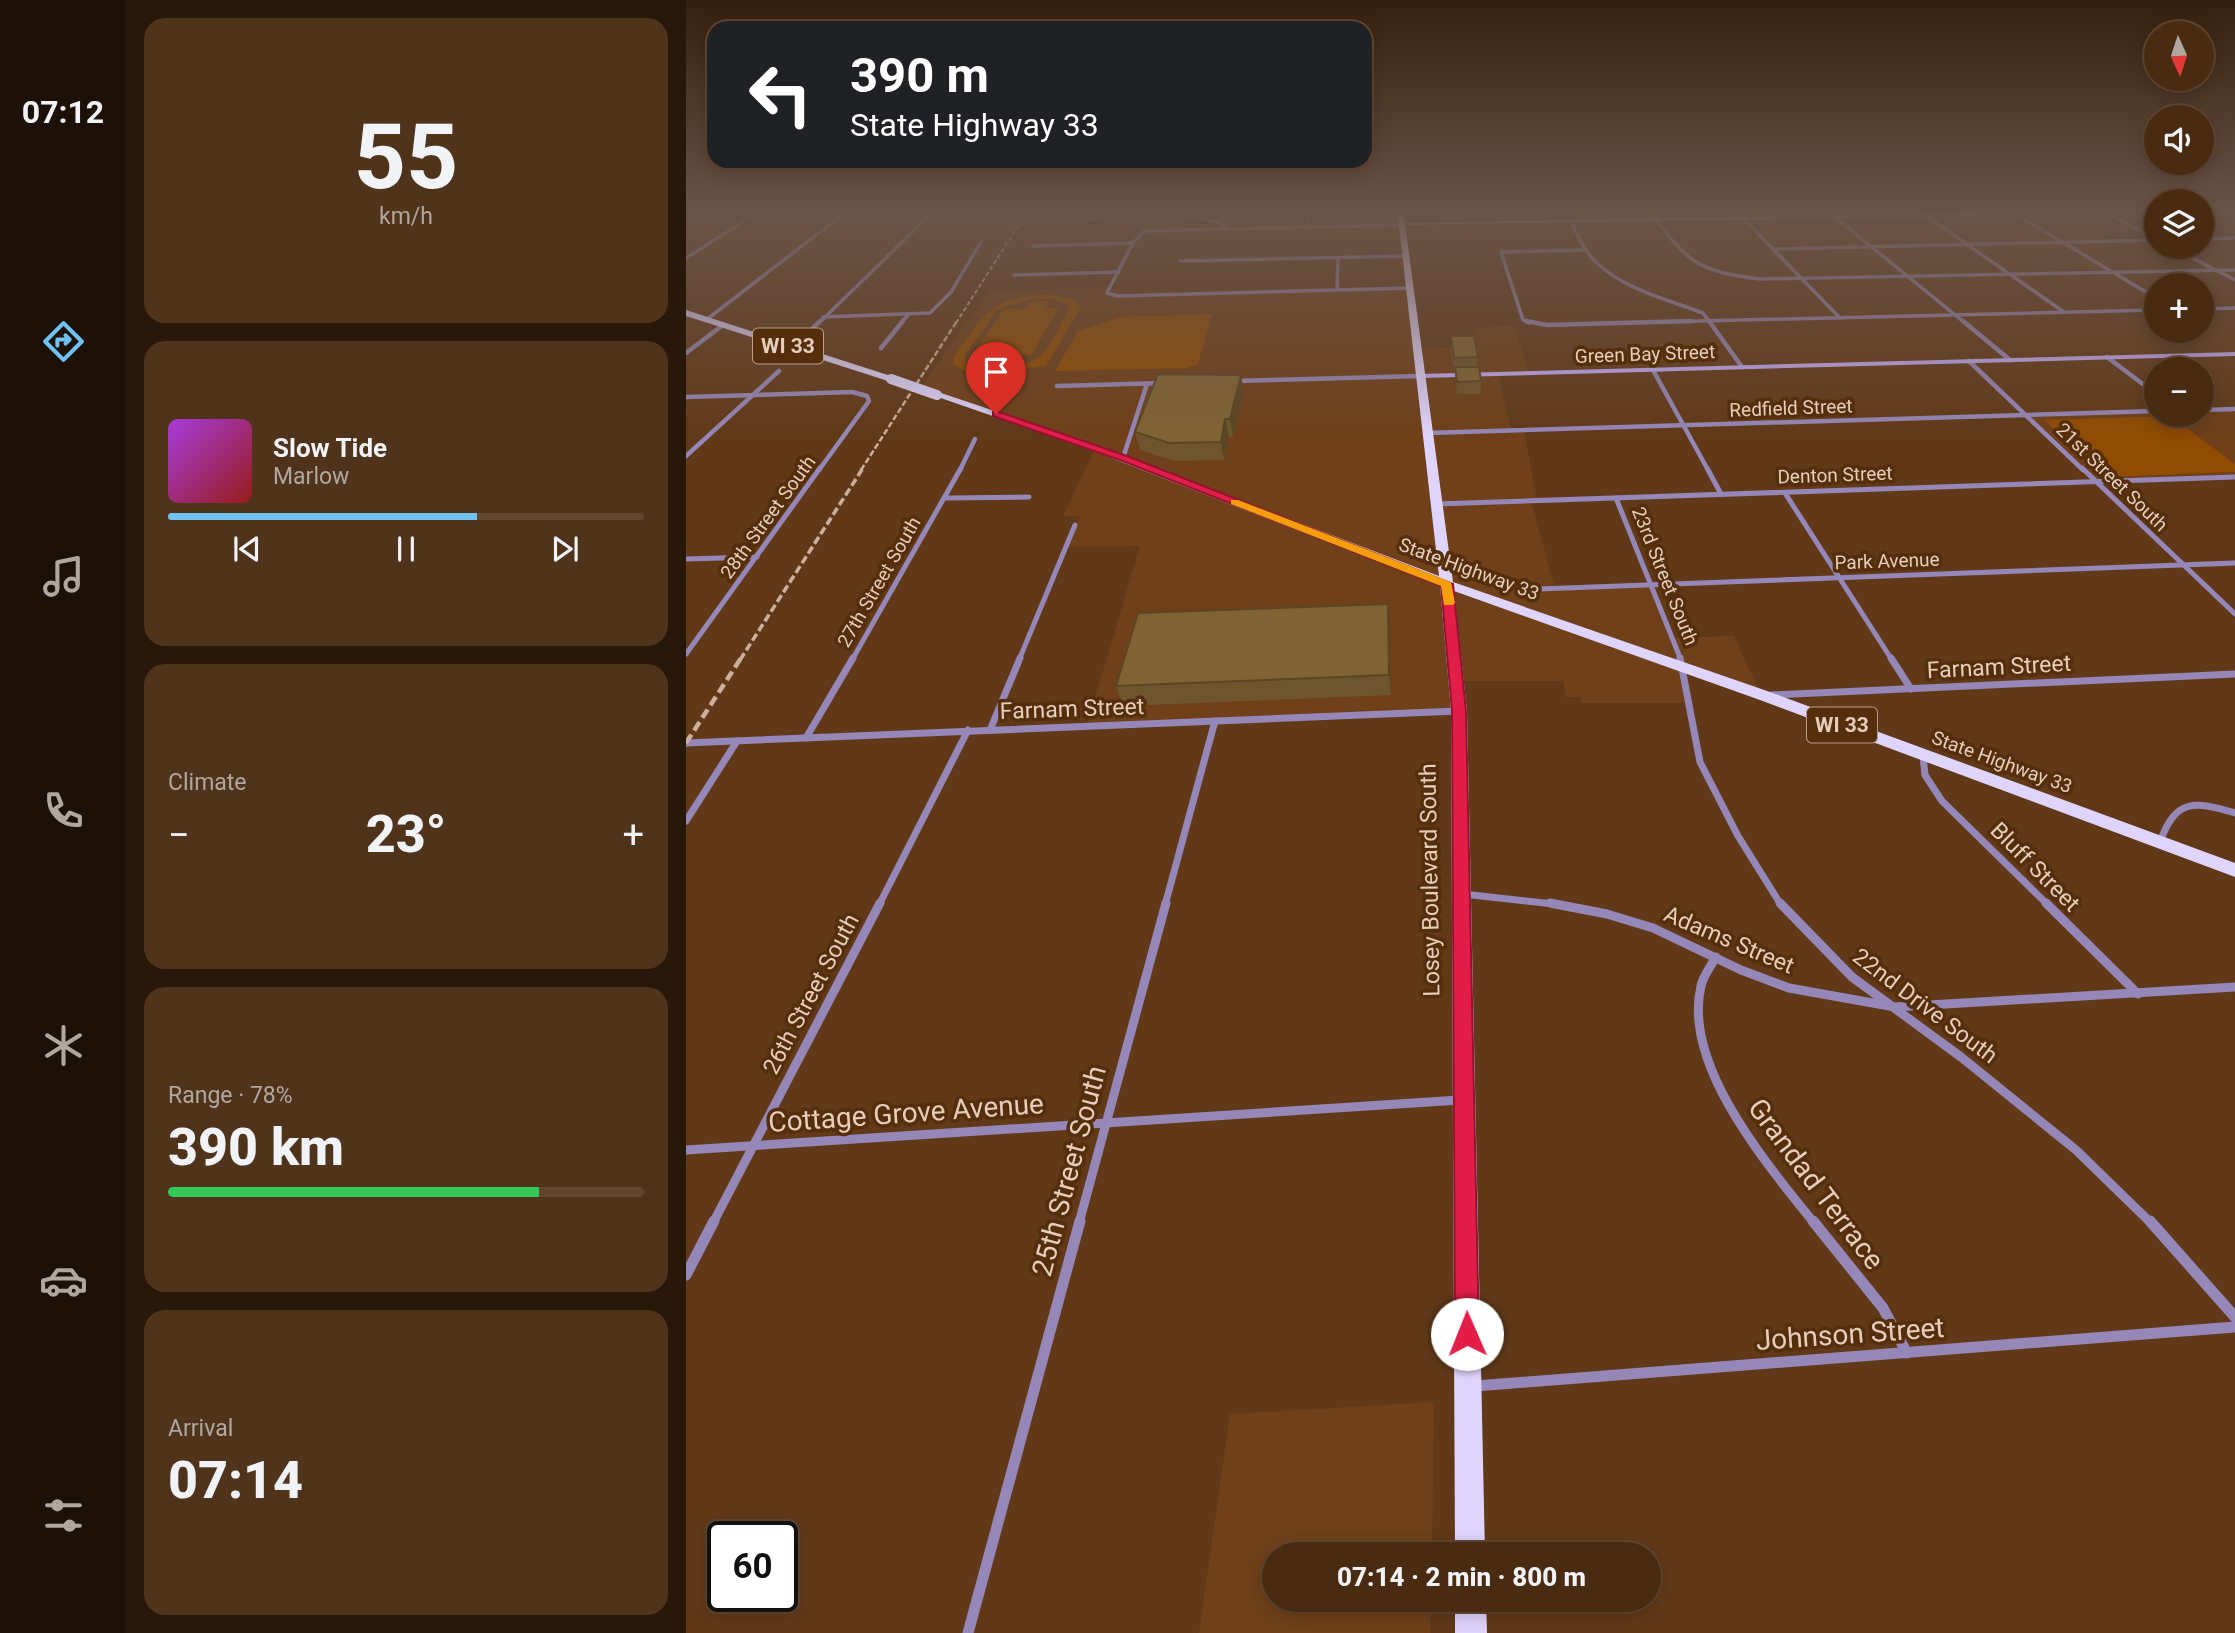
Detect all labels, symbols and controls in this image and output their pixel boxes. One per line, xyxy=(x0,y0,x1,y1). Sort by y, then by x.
north arrow xyxy=(2144,21,2214,91)
map controls xyxy=(2144,21,2214,427)
text: 390 m xyxy=(850,47,989,104)
icon: left xyxy=(735,49,826,140)
text: 07:12 xyxy=(22,93,104,131)
text: 55 xyxy=(354,104,458,210)
button: sound xyxy=(2144,105,2214,175)
text: State Highway 33 xyxy=(850,106,1099,144)
button: layers xyxy=(2144,189,2214,259)
text: km/h xyxy=(379,203,433,230)
button: + xyxy=(2144,273,2214,343)
icon: directions xyxy=(39,317,88,366)
road number: WI 33 xyxy=(753,328,823,364)
street label: Green Bay Street xyxy=(1574,340,1716,368)
pin xyxy=(966,342,1026,414)
icon: arrive xyxy=(977,353,1015,391)
button: − xyxy=(2144,357,2214,427)
street label: Redfield Street xyxy=(1729,394,1853,422)
street label: 21st Street South xyxy=(2051,418,2173,536)
text: Slow Tide xyxy=(273,433,387,463)
street label: 28th Street South xyxy=(716,451,820,583)
street label: Denton Street xyxy=(1777,461,1893,489)
text: Marlow xyxy=(273,463,349,490)
street label: 23rd Street South xyxy=(1627,503,1703,649)
street label: 27th Street South xyxy=(832,513,926,651)
icon: previous xyxy=(228,530,266,568)
icon: pause xyxy=(387,530,425,568)
icon: next xyxy=(546,530,584,568)
street label: State Highway 33 xyxy=(1396,533,1542,605)
street label: Park Avenue xyxy=(1834,548,1940,574)
icon: music xyxy=(39,552,88,601)
street label: Farnam Street xyxy=(1926,650,2072,684)
street label: Farnam Street xyxy=(999,693,1145,725)
road number: WI 33 xyxy=(1807,708,1877,742)
street label: State Highway 33 xyxy=(1929,726,2075,798)
street label: Losey Boulevard South xyxy=(1414,763,1446,997)
text: Climate xyxy=(168,769,247,796)
icon: phone xyxy=(39,786,88,835)
text: 23° xyxy=(366,804,446,865)
text: − xyxy=(168,813,190,857)
text: + xyxy=(622,813,644,857)
street label: Bluff Street xyxy=(1985,817,2085,917)
street label: Adams Street xyxy=(1660,900,1798,980)
street label: 26th Street South xyxy=(757,909,865,1079)
street label: 22nd Drive South xyxy=(1847,943,2003,1069)
icon: climate xyxy=(39,1021,88,1070)
street label: 25th Street South xyxy=(1025,1062,1113,1280)
text: Range · 78% xyxy=(168,1082,293,1109)
street label: Cottage Grove Avenue xyxy=(767,1087,1045,1139)
street label: Grandad Terrace xyxy=(1741,1092,1891,1276)
text: 390 km xyxy=(168,1117,344,1178)
icon: car xyxy=(39,1256,88,1305)
position arrow xyxy=(1430,1297,1504,1371)
street label: Johnson Street xyxy=(1755,1311,1945,1357)
text: Arrival xyxy=(168,1415,233,1442)
text: 07:14 xyxy=(168,1450,303,1511)
icon: filters xyxy=(39,1491,88,1540)
speed limit sign: 60 xyxy=(707,1521,798,1612)
text: 07:14 · 2 min · 800 m xyxy=(1337,1562,1586,1592)

